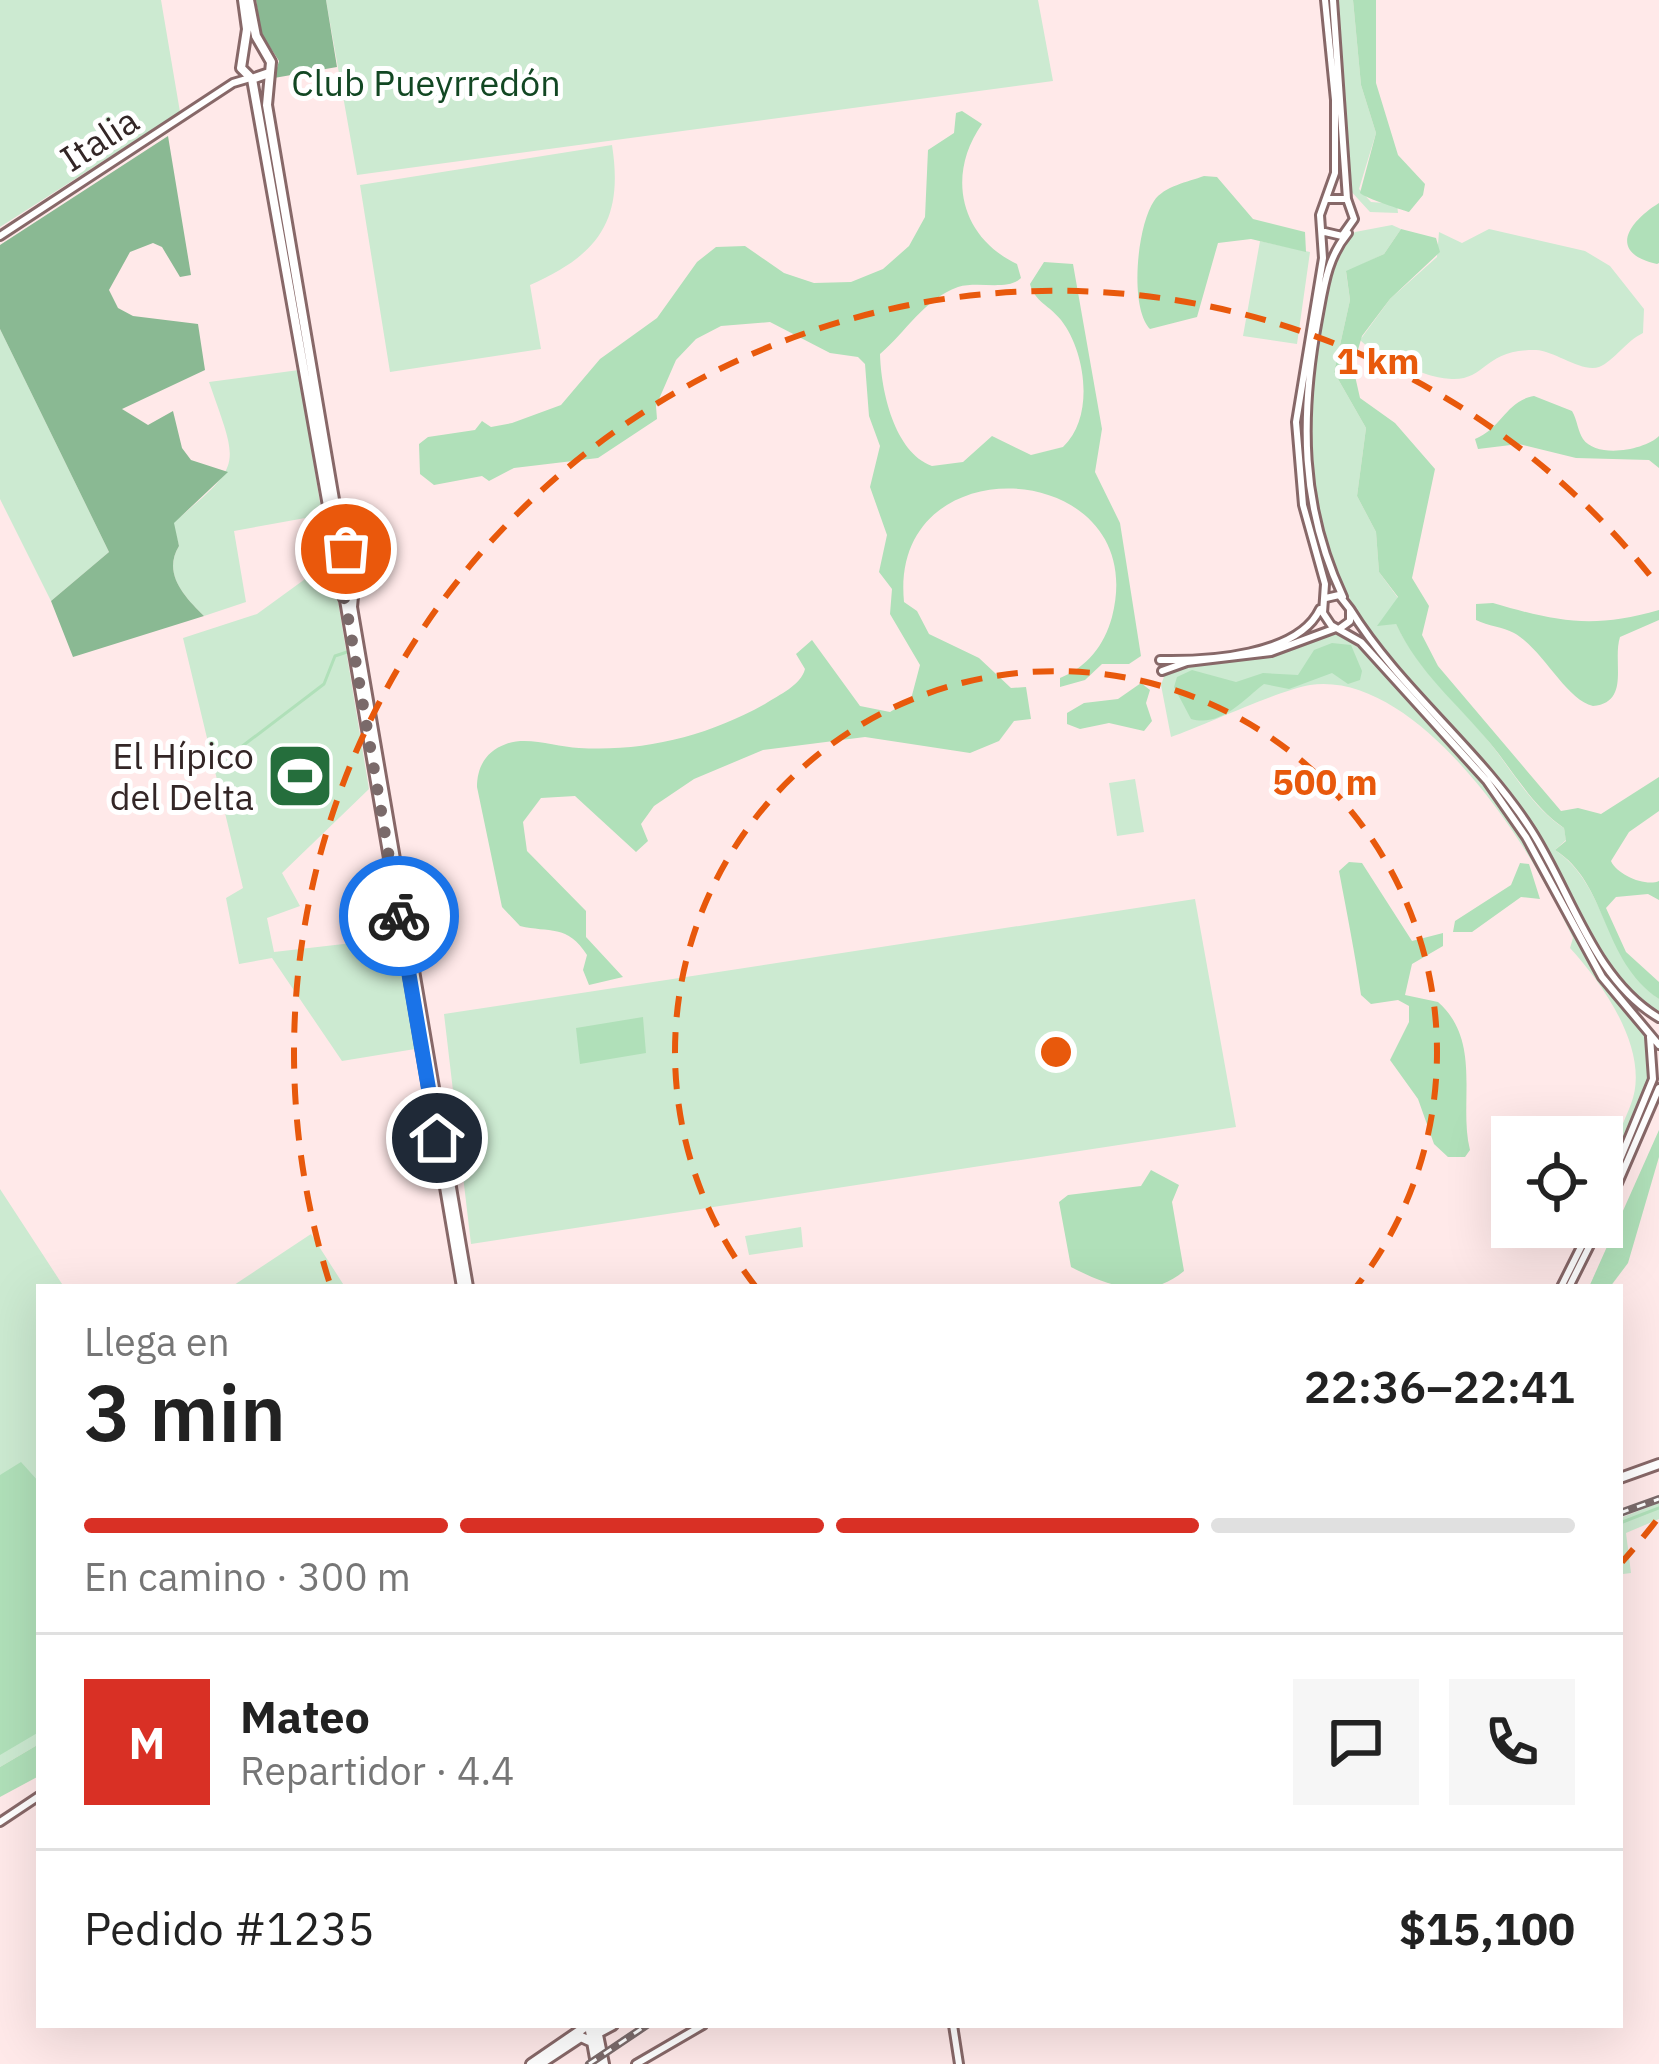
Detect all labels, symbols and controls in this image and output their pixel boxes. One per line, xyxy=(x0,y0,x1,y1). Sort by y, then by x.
park label: Club Pueyrredón xyxy=(291,59,561,106)
street label: Italia xyxy=(51,96,147,182)
text: 1 km xyxy=(1336,337,1420,384)
pin xyxy=(295,498,397,600)
icon: bag xyxy=(313,516,379,582)
place label: El Hípico del Delta xyxy=(110,732,254,820)
sports icon: El Hípico del Delta xyxy=(265,741,335,811)
text: 500 m xyxy=(1272,758,1378,805)
courier xyxy=(339,856,459,976)
icon: bike xyxy=(366,883,432,949)
centre of rings xyxy=(1035,1031,1077,1073)
pin xyxy=(386,1087,488,1189)
icon: home xyxy=(404,1105,470,1171)
map controls xyxy=(1491,1116,1623,1248)
button: locate xyxy=(1491,1116,1623,1248)
text: Llega en xyxy=(84,1316,230,1367)
text: 22:36–22:41 xyxy=(1304,1357,1575,1415)
text: 3 min xyxy=(84,1361,286,1462)
text: En camino · 300 m xyxy=(84,1551,411,1602)
button: chat xyxy=(1293,1679,1419,1805)
button: phone xyxy=(1449,1679,1575,1805)
text: Mateo xyxy=(240,1687,370,1745)
text: M xyxy=(129,1713,165,1771)
text: Repartidor · 4.4 xyxy=(240,1745,514,1796)
text: Pedido #1235 xyxy=(84,1899,374,1957)
text: $15,100 xyxy=(1399,1899,1575,1957)

